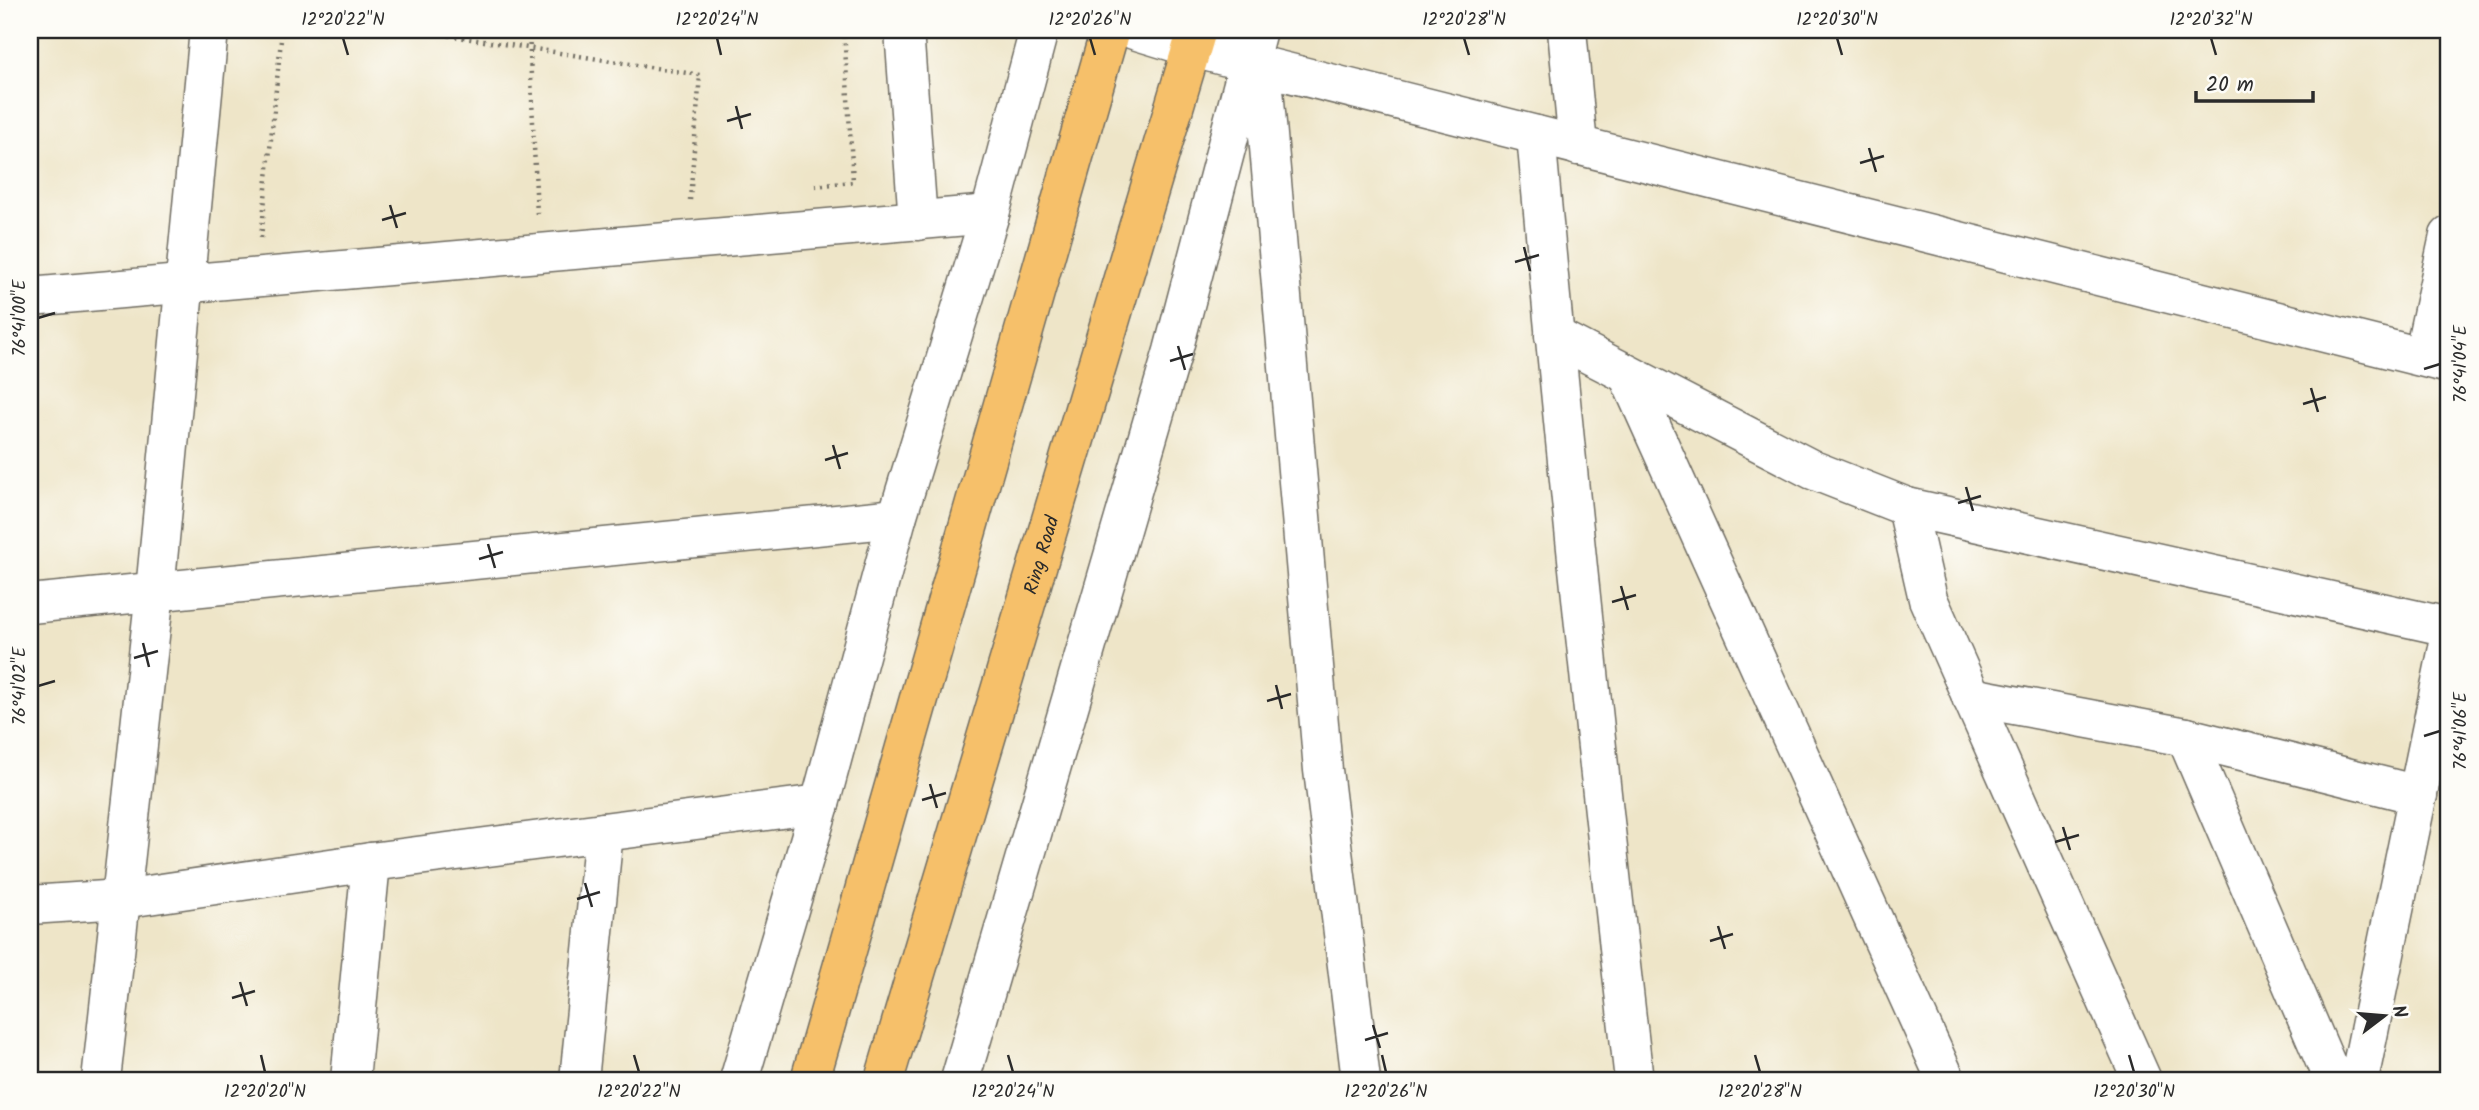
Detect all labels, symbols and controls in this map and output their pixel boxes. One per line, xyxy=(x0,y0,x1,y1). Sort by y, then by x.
text: 12°20'22"N xyxy=(301,6,385,35)
text: 12°20'24"N xyxy=(676,6,758,35)
text: 12°20'26"N xyxy=(1049,6,1131,35)
text: 12°20'28"N xyxy=(1422,6,1506,35)
text: 12°20'30"N xyxy=(1796,6,1878,35)
text: 12°20'32"N xyxy=(2169,6,2253,35)
scale bar xyxy=(2196,60,2313,104)
text: 20 m xyxy=(2206,69,2254,102)
text: 76°41'00"E xyxy=(6,279,35,357)
text: 76°41'04"E xyxy=(2447,325,2476,403)
street label: Ring Road xyxy=(1017,512,1068,598)
text: 76°41'02"E xyxy=(6,646,35,725)
text: 76°41'06"E xyxy=(2447,691,2476,770)
north arrow xyxy=(2350,981,2420,1050)
text: N xyxy=(2382,1002,2414,1022)
text: 12°20'20"N xyxy=(224,1078,306,1107)
text: 12°20'22"N xyxy=(597,1078,681,1107)
text: 12°20'24"N xyxy=(972,1078,1054,1107)
text: 12°20'26"N xyxy=(1345,1078,1427,1107)
text: 12°20'28"N xyxy=(1718,1078,1802,1107)
text: 12°20'30"N xyxy=(2093,1078,2175,1107)

